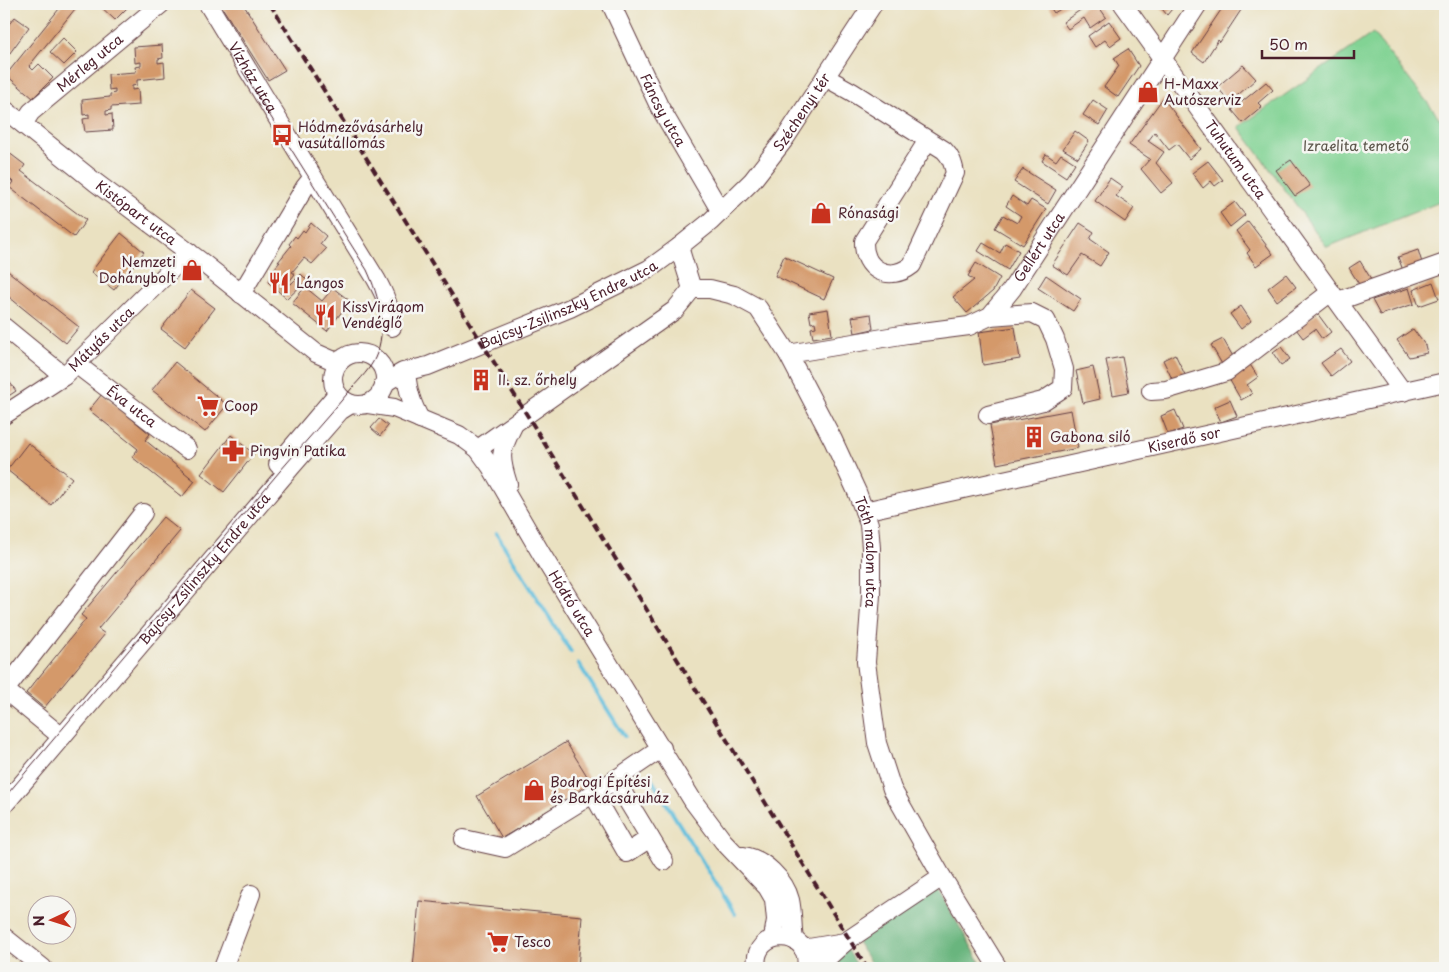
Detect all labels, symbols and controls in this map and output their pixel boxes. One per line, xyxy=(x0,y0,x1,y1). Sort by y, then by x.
scale bar xyxy=(1262,28,1354,60)
street label: Mérleg utca xyxy=(52,29,128,97)
text: 50 m xyxy=(1269,32,1308,55)
street label: Vízház utca xyxy=(223,38,283,117)
street label: Széchenyi tér xyxy=(768,68,835,156)
street label: Fáncsy utca xyxy=(635,70,692,150)
place label: H-Maxx Autószerviz xyxy=(1164,73,1241,110)
shop icon: H-Maxx Autószerviz xyxy=(1135,79,1161,105)
street label: Tuhutum utca xyxy=(1200,115,1272,204)
place label: Hódmezővásárhely vasútállomás xyxy=(298,116,423,153)
bus stop icon: Hódmezővásárhely vasútállomás xyxy=(269,122,295,148)
park label: Izraelita temető xyxy=(1303,135,1409,156)
street label: Kistópart utca xyxy=(91,175,182,250)
shop icon: Rónasági xyxy=(808,200,834,226)
place label: Rónasági xyxy=(838,202,899,223)
street label: Gellért utca xyxy=(1008,208,1070,286)
place label: Nemzeti Dohánybolt xyxy=(99,251,176,288)
street label: Bajcsy-Zsilinszky Endre utca xyxy=(476,255,662,354)
shop icon: Nemzeti Dohánybolt xyxy=(179,257,205,283)
restaurant icon: Lángos xyxy=(266,270,292,296)
place label: Lángos xyxy=(296,272,344,293)
place label: KissVirágom Vendéglő xyxy=(342,296,424,333)
street label: Mátyás utca xyxy=(63,301,139,376)
restaurant icon: KissVirágom Vendéglő xyxy=(312,302,338,328)
building icon: II. sz. őrhely xyxy=(468,367,494,393)
place label: II. sz. őrhely xyxy=(498,369,577,390)
street label: Éva utca xyxy=(102,380,162,432)
supermarket icon: Coop xyxy=(195,393,221,419)
place label: Coop xyxy=(224,395,258,416)
street label: Kiserdő sor xyxy=(1146,421,1223,458)
building icon: Gabona siló xyxy=(1021,424,1047,450)
place label: Gabona siló xyxy=(1050,426,1131,447)
pharmacy icon: Pingvin Patika xyxy=(220,438,246,464)
place label: Pingvin Patika xyxy=(250,440,346,461)
street label: Bajcsy-Zsilinszky Endre utca xyxy=(134,488,275,649)
street label: Tóth malom utca xyxy=(849,493,882,609)
street label: Hódtó utca xyxy=(544,566,601,641)
place label: Bodrogi Építési és Barkácsáruház xyxy=(550,771,669,808)
shop icon: Bodrogi Építési és Barkácsáruház xyxy=(521,777,547,803)
north arrow xyxy=(28,894,78,944)
text: N xyxy=(28,915,49,927)
supermarket icon: Tesco xyxy=(485,929,511,955)
place label: Tesco xyxy=(514,931,551,952)

